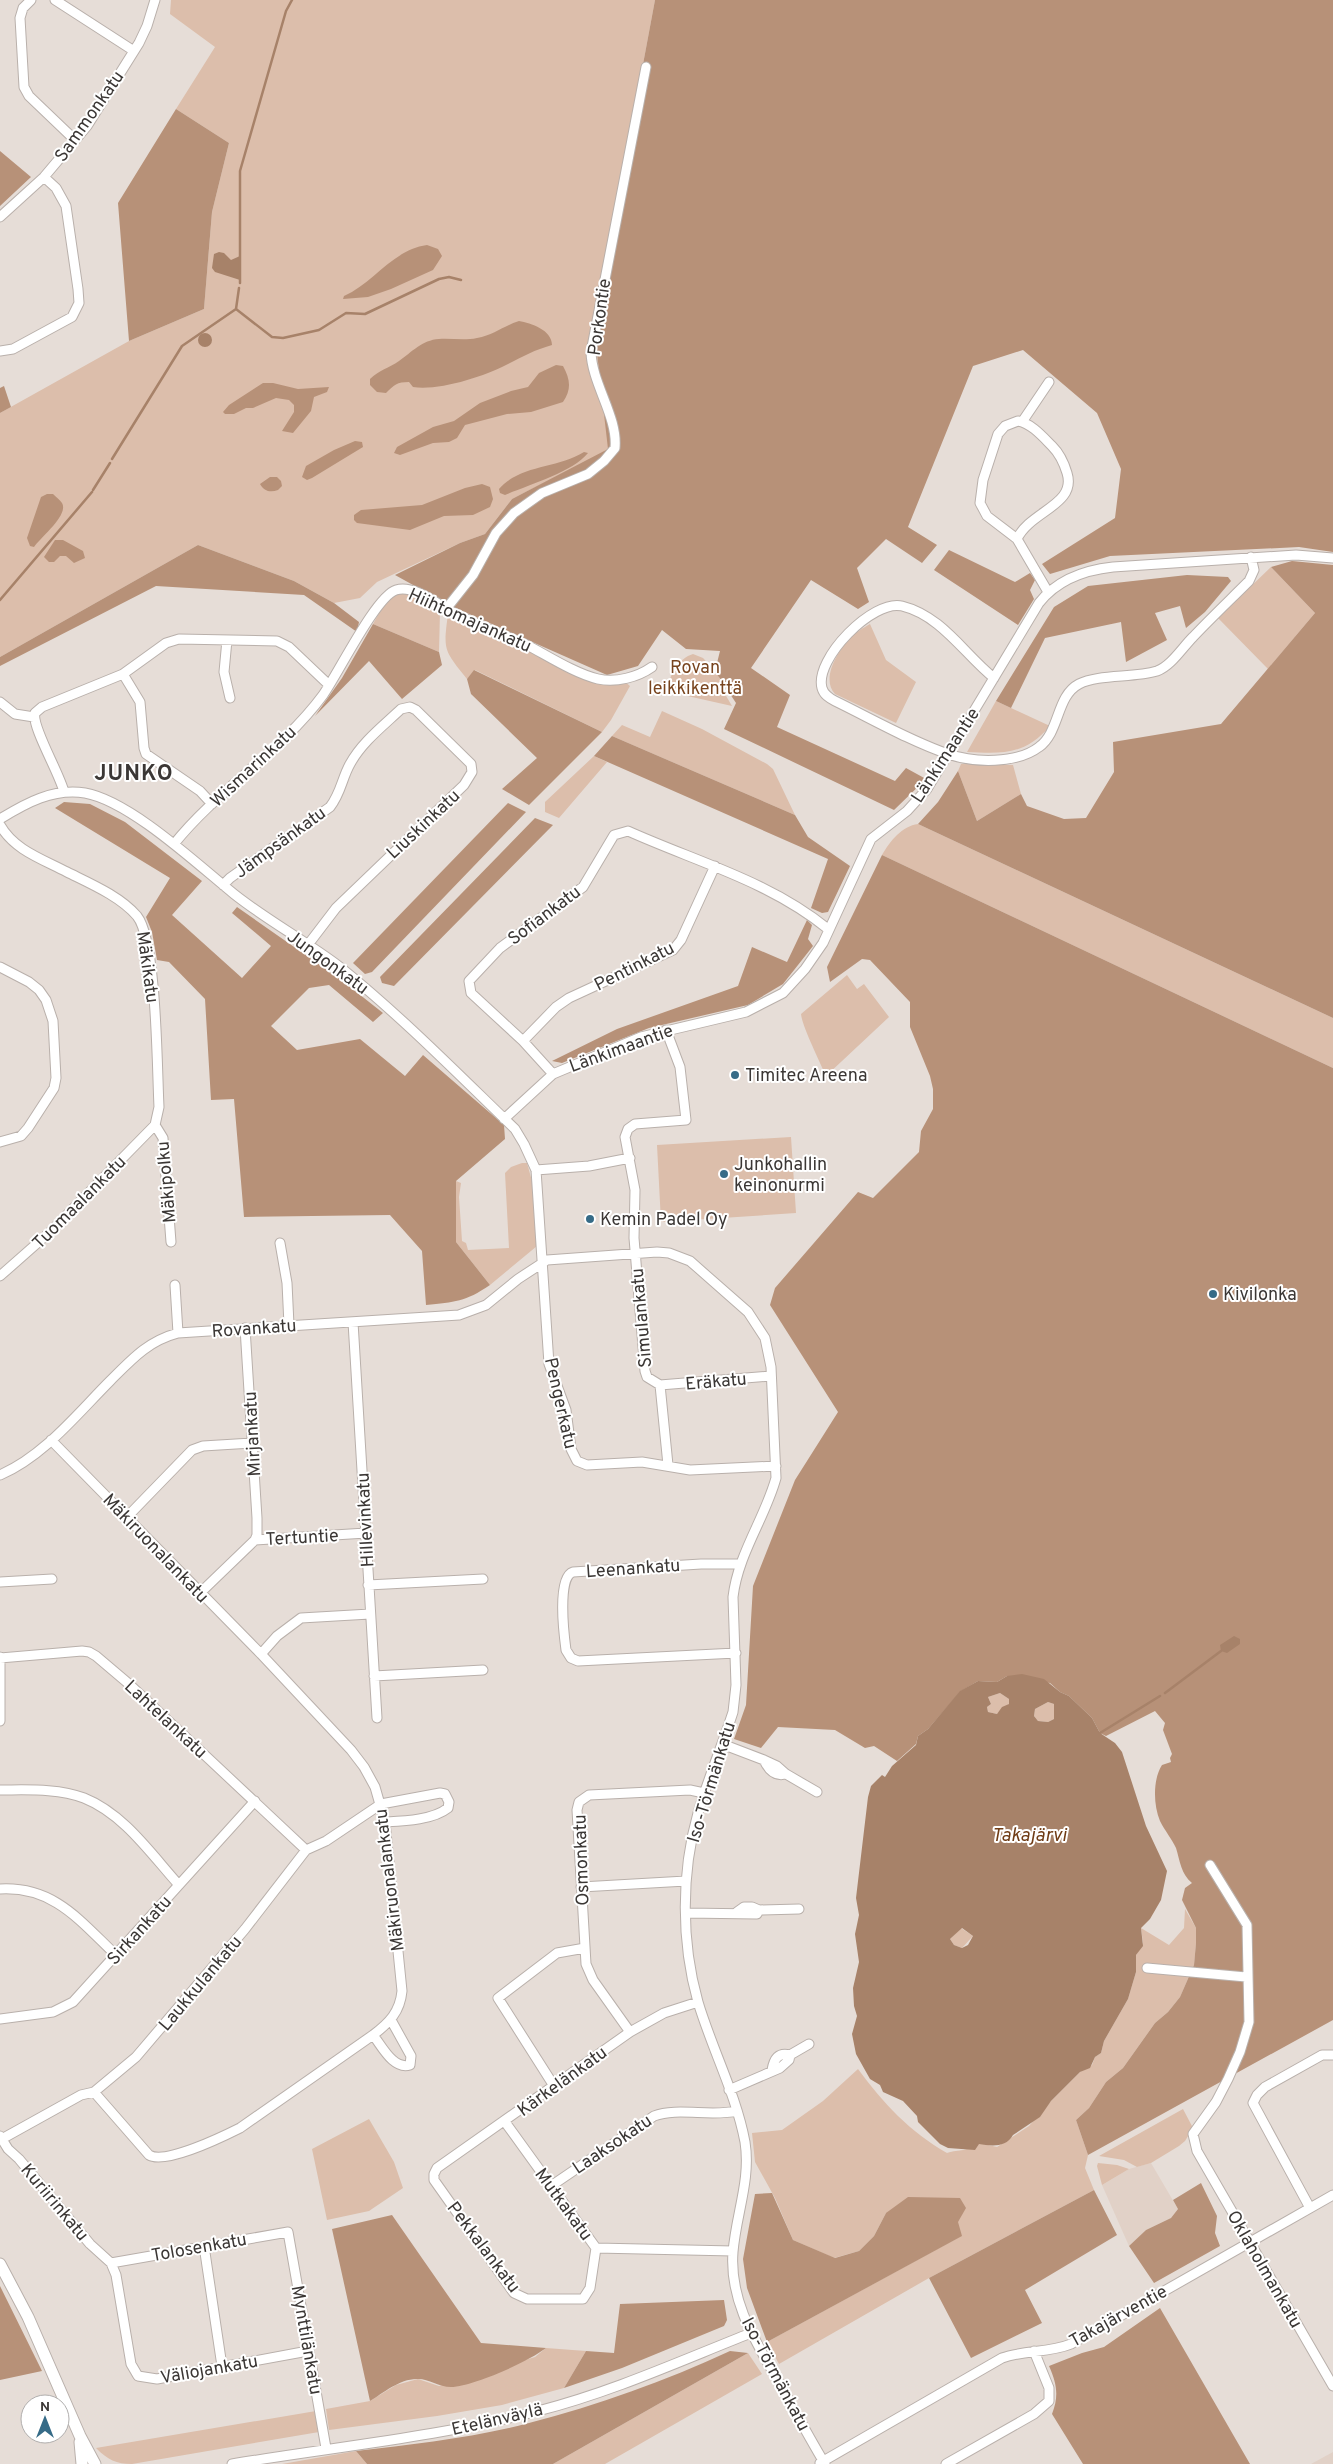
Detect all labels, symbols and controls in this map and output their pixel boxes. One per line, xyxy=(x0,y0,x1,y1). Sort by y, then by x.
street label: Sammonkatu xyxy=(50,67,130,167)
street label: Porkontie xyxy=(584,277,617,357)
street label: Hiihtomajankatu xyxy=(404,584,535,659)
park label: Rovan leikkikenttä xyxy=(648,657,742,701)
street label: Länkimaantie xyxy=(907,704,986,808)
street label: Wismarinkatu xyxy=(206,721,302,813)
district label: JUNKO xyxy=(94,761,174,788)
street label: Liuskinkatu xyxy=(382,785,466,865)
street label: Jämpsänkatu xyxy=(231,802,331,884)
street label: Sofiankatu xyxy=(504,881,586,951)
street label: Jungonkatu xyxy=(282,926,372,1001)
street label: Mäkikatu xyxy=(130,930,163,1005)
street label: Pentinkatu xyxy=(591,937,679,997)
street label: Länkimaantie xyxy=(566,1020,677,1079)
place label: Timitec Areena xyxy=(745,1065,867,1088)
marker: Timitec Areena xyxy=(729,1069,741,1081)
street label: Mäkipolku xyxy=(152,1140,183,1224)
street label: Tuomaalankatu xyxy=(28,1151,132,1255)
place label: Junkohallin keinonurmi xyxy=(734,1154,827,1198)
marker: Junkohallin keinonurmi xyxy=(718,1168,730,1180)
place label: Kemin Padel Oy xyxy=(600,1209,727,1232)
marker: Kemin Padel Oy xyxy=(584,1213,596,1225)
street label: Simulankatu xyxy=(627,1267,658,1369)
place label: Kivilonka xyxy=(1223,1284,1297,1307)
marker: Kivilonka xyxy=(1207,1288,1219,1300)
street label: Rovankatu xyxy=(211,1315,297,1344)
street label: Pengerkatu xyxy=(538,1355,581,1451)
street label: Eräkatu xyxy=(684,1368,748,1397)
street label: Mirjankatu xyxy=(240,1391,267,1477)
street label: Hillevinkatu xyxy=(353,1472,380,1568)
street label: Mäkiruonalankatu xyxy=(97,1489,213,1609)
street label: Tertuntie xyxy=(265,1525,339,1552)
street label: Leenankatu xyxy=(585,1555,681,1584)
street label: Lahtelankatu xyxy=(119,1676,211,1764)
street label: Iso-Törmänkatu xyxy=(683,1719,742,1846)
street label: Mäkiruonalankatu xyxy=(370,1807,411,1952)
street label: Osmonkatu xyxy=(569,1814,596,1906)
water label: Takajärvi xyxy=(992,1824,1068,1848)
street label: Sirkankatu xyxy=(103,1891,177,1971)
street label: Laukkulankatu xyxy=(154,1931,248,2037)
street label: Kärkelänkatu xyxy=(513,2042,612,2123)
street label: Laaksokatu xyxy=(569,2110,657,2180)
street label: Kuriirinkatu xyxy=(15,2159,93,2247)
street label: Mutkakatu xyxy=(529,2164,597,2246)
street label: Pekkalankatu xyxy=(441,2198,525,2298)
street label: Oklaholmankatu xyxy=(1221,2207,1307,2333)
street label: Tolosenkatu xyxy=(150,2229,249,2268)
street label: Takajärventie xyxy=(1066,2281,1172,2354)
street label: Mynttilänkatu xyxy=(285,2284,326,2397)
street label: Iso-Törmänkatu xyxy=(735,2314,814,2436)
street label: Väliojankatu xyxy=(159,2351,260,2390)
north arrow xyxy=(20,2394,70,2444)
text: N xyxy=(40,2399,50,2416)
street label: Etelänväylä xyxy=(449,2399,545,2442)

